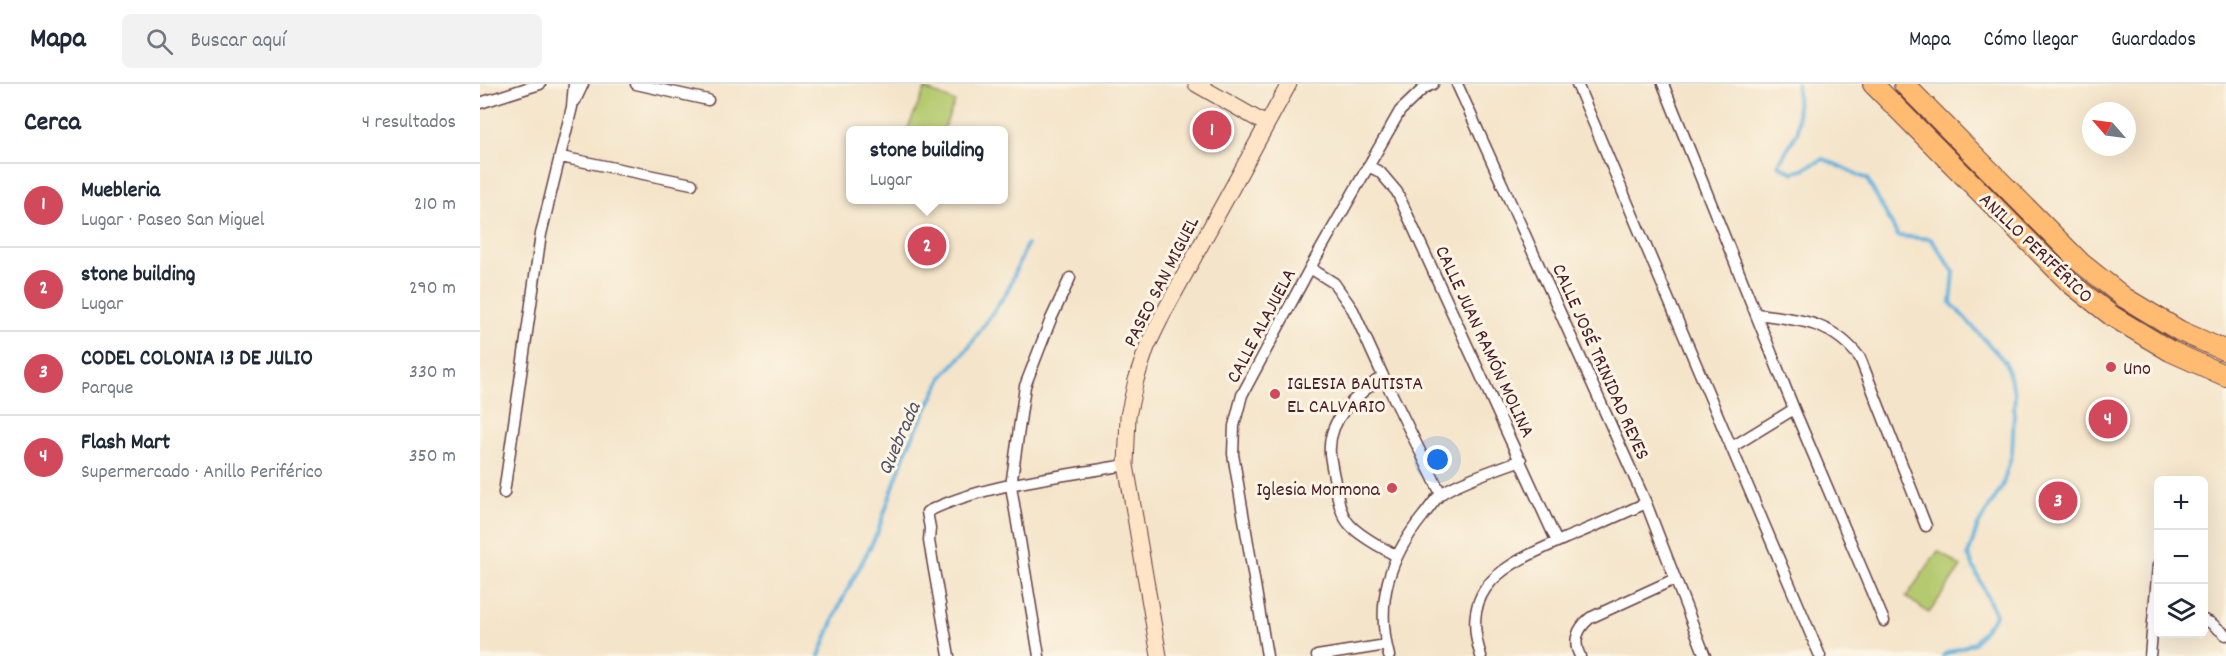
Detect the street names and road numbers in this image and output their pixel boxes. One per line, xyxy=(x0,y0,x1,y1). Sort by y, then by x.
street label: ANILLO PERIFÉRICO xyxy=(1972,187,2098,311)
street label: PASEO SAN MIGUEL xyxy=(1118,212,1208,352)
street label: CALLE JUAN RAMÓN MOLINA xyxy=(1426,242,1540,443)
street label: CALLE JOSÉ TRINIDAD REYES xyxy=(1543,260,1655,465)
street label: CALLE ALAJUELA xyxy=(1221,264,1305,389)

